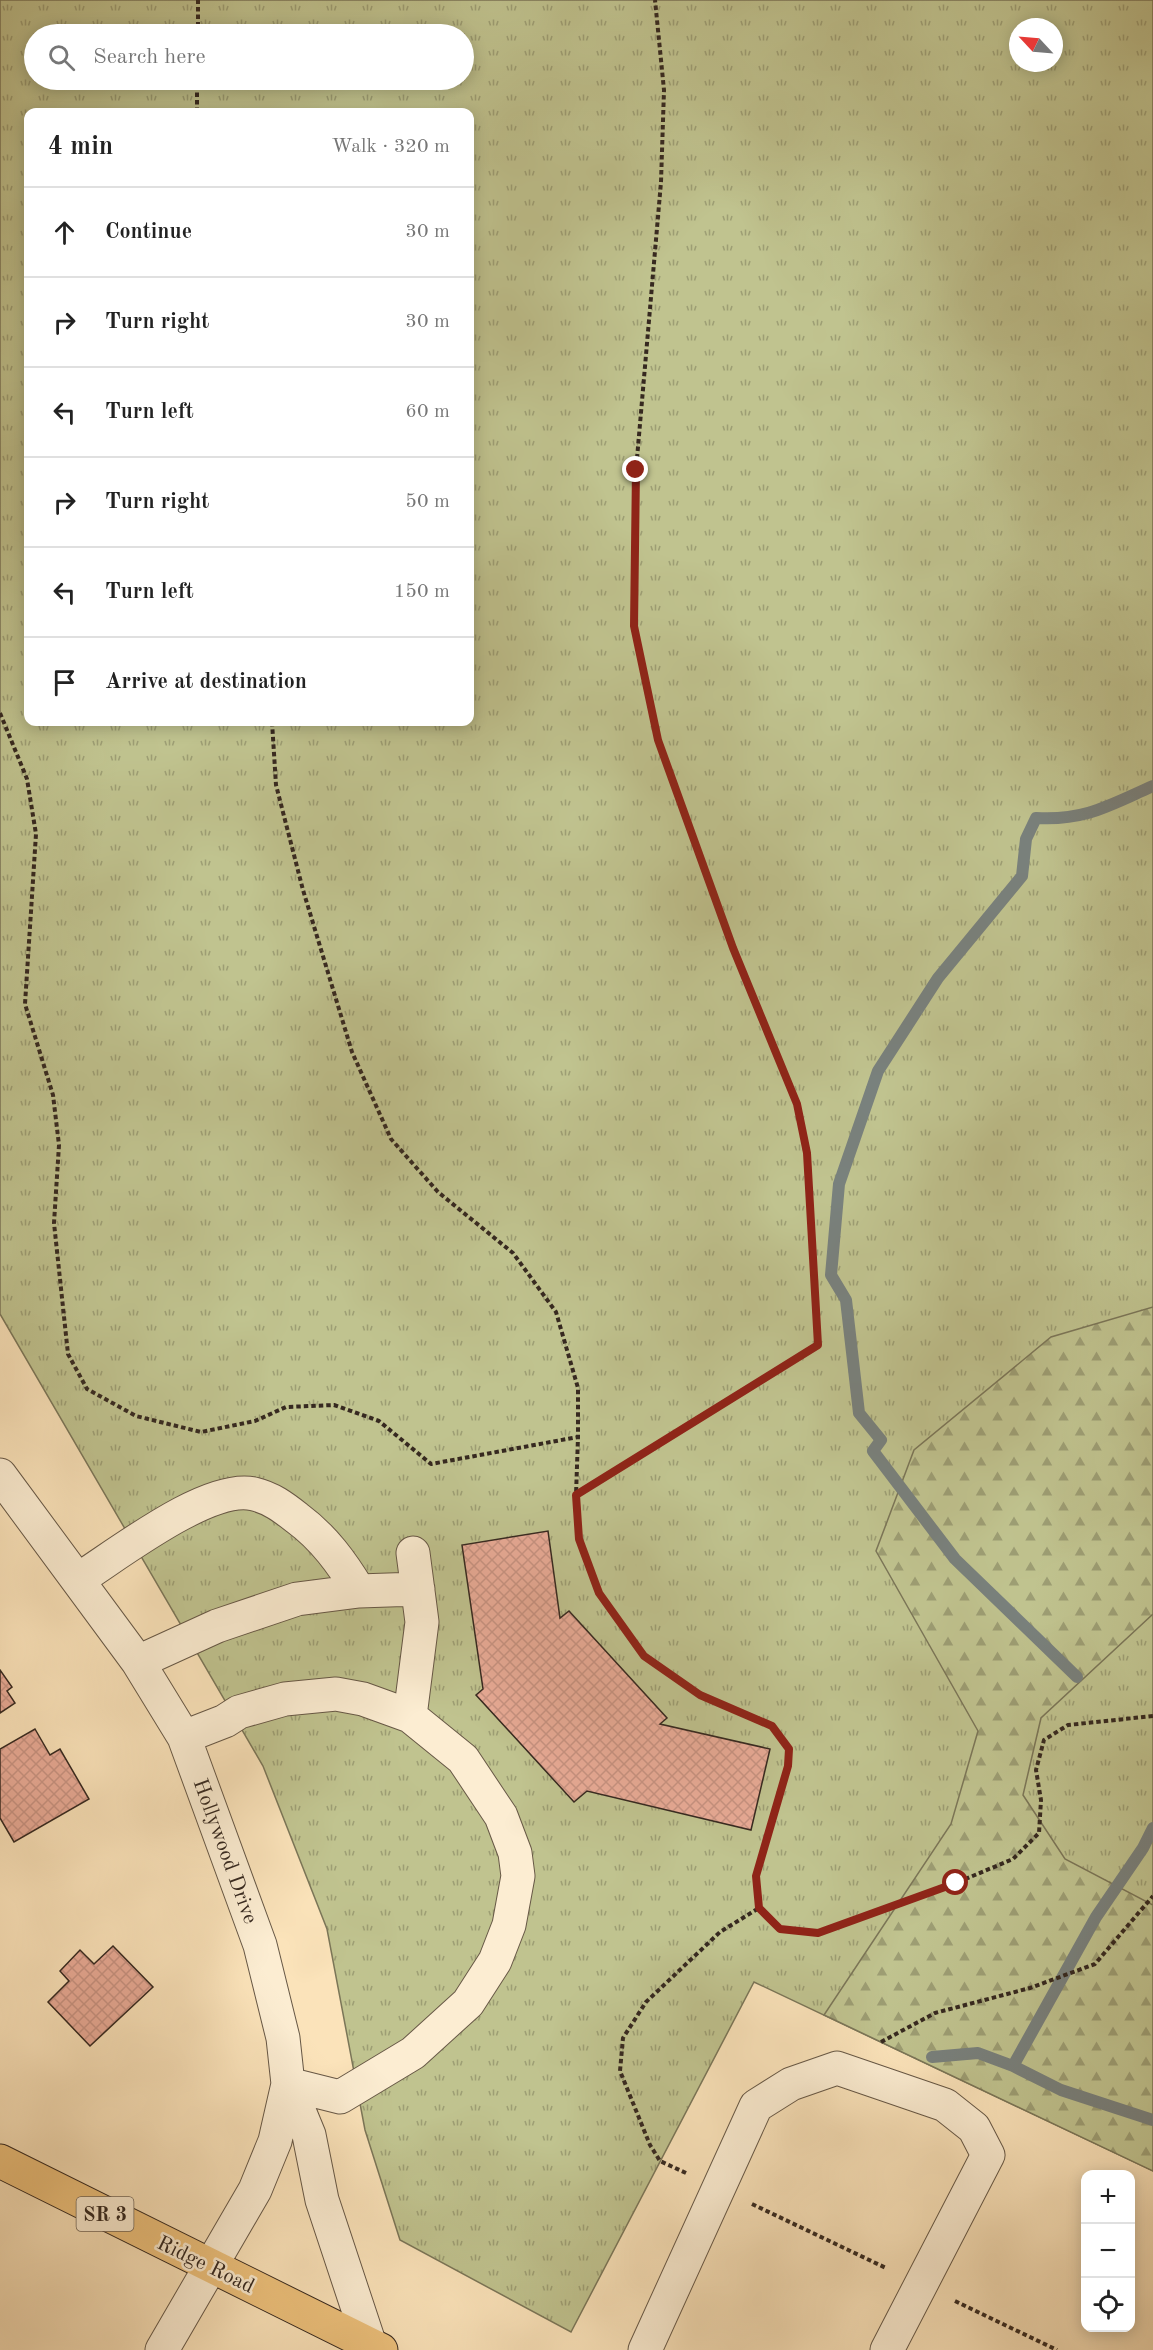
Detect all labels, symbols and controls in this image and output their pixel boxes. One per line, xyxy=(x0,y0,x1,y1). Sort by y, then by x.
north arrow xyxy=(1009,18,1063,72)
search box xyxy=(24,24,474,90)
icon: search xyxy=(45,41,78,74)
text: Search here xyxy=(93,46,206,68)
text: 4 min xyxy=(48,134,113,160)
text: Walk · 320 m xyxy=(331,137,450,157)
icon: ahead xyxy=(48,216,81,249)
text: Continue xyxy=(105,221,192,243)
text: 30 m xyxy=(405,222,450,242)
icon: right xyxy=(48,306,81,339)
text: Turn right xyxy=(105,311,209,333)
text: 30 m xyxy=(405,312,450,332)
icon: left xyxy=(48,396,81,429)
text: Turn left xyxy=(105,401,194,423)
text: 60 m xyxy=(405,402,450,422)
route end xyxy=(622,456,648,482)
icon: right xyxy=(48,486,81,519)
text: Turn right xyxy=(105,491,209,513)
text: 50 m xyxy=(405,492,450,512)
icon: left xyxy=(48,576,81,609)
text: Turn left xyxy=(105,581,194,603)
text: 150 m xyxy=(394,582,450,602)
icon: arrive xyxy=(48,666,81,699)
text: Arrive at destination xyxy=(105,671,307,693)
street label: Hollywood Drive xyxy=(189,1776,261,1927)
route start xyxy=(942,1869,968,1895)
map controls xyxy=(1081,2170,1135,2332)
button: + xyxy=(1081,2170,1135,2224)
road number: SR 3 xyxy=(76,2197,134,2231)
button: − xyxy=(1081,2224,1135,2278)
street label: Ridge Road xyxy=(153,2233,257,2298)
button: locate xyxy=(1081,2278,1135,2332)

